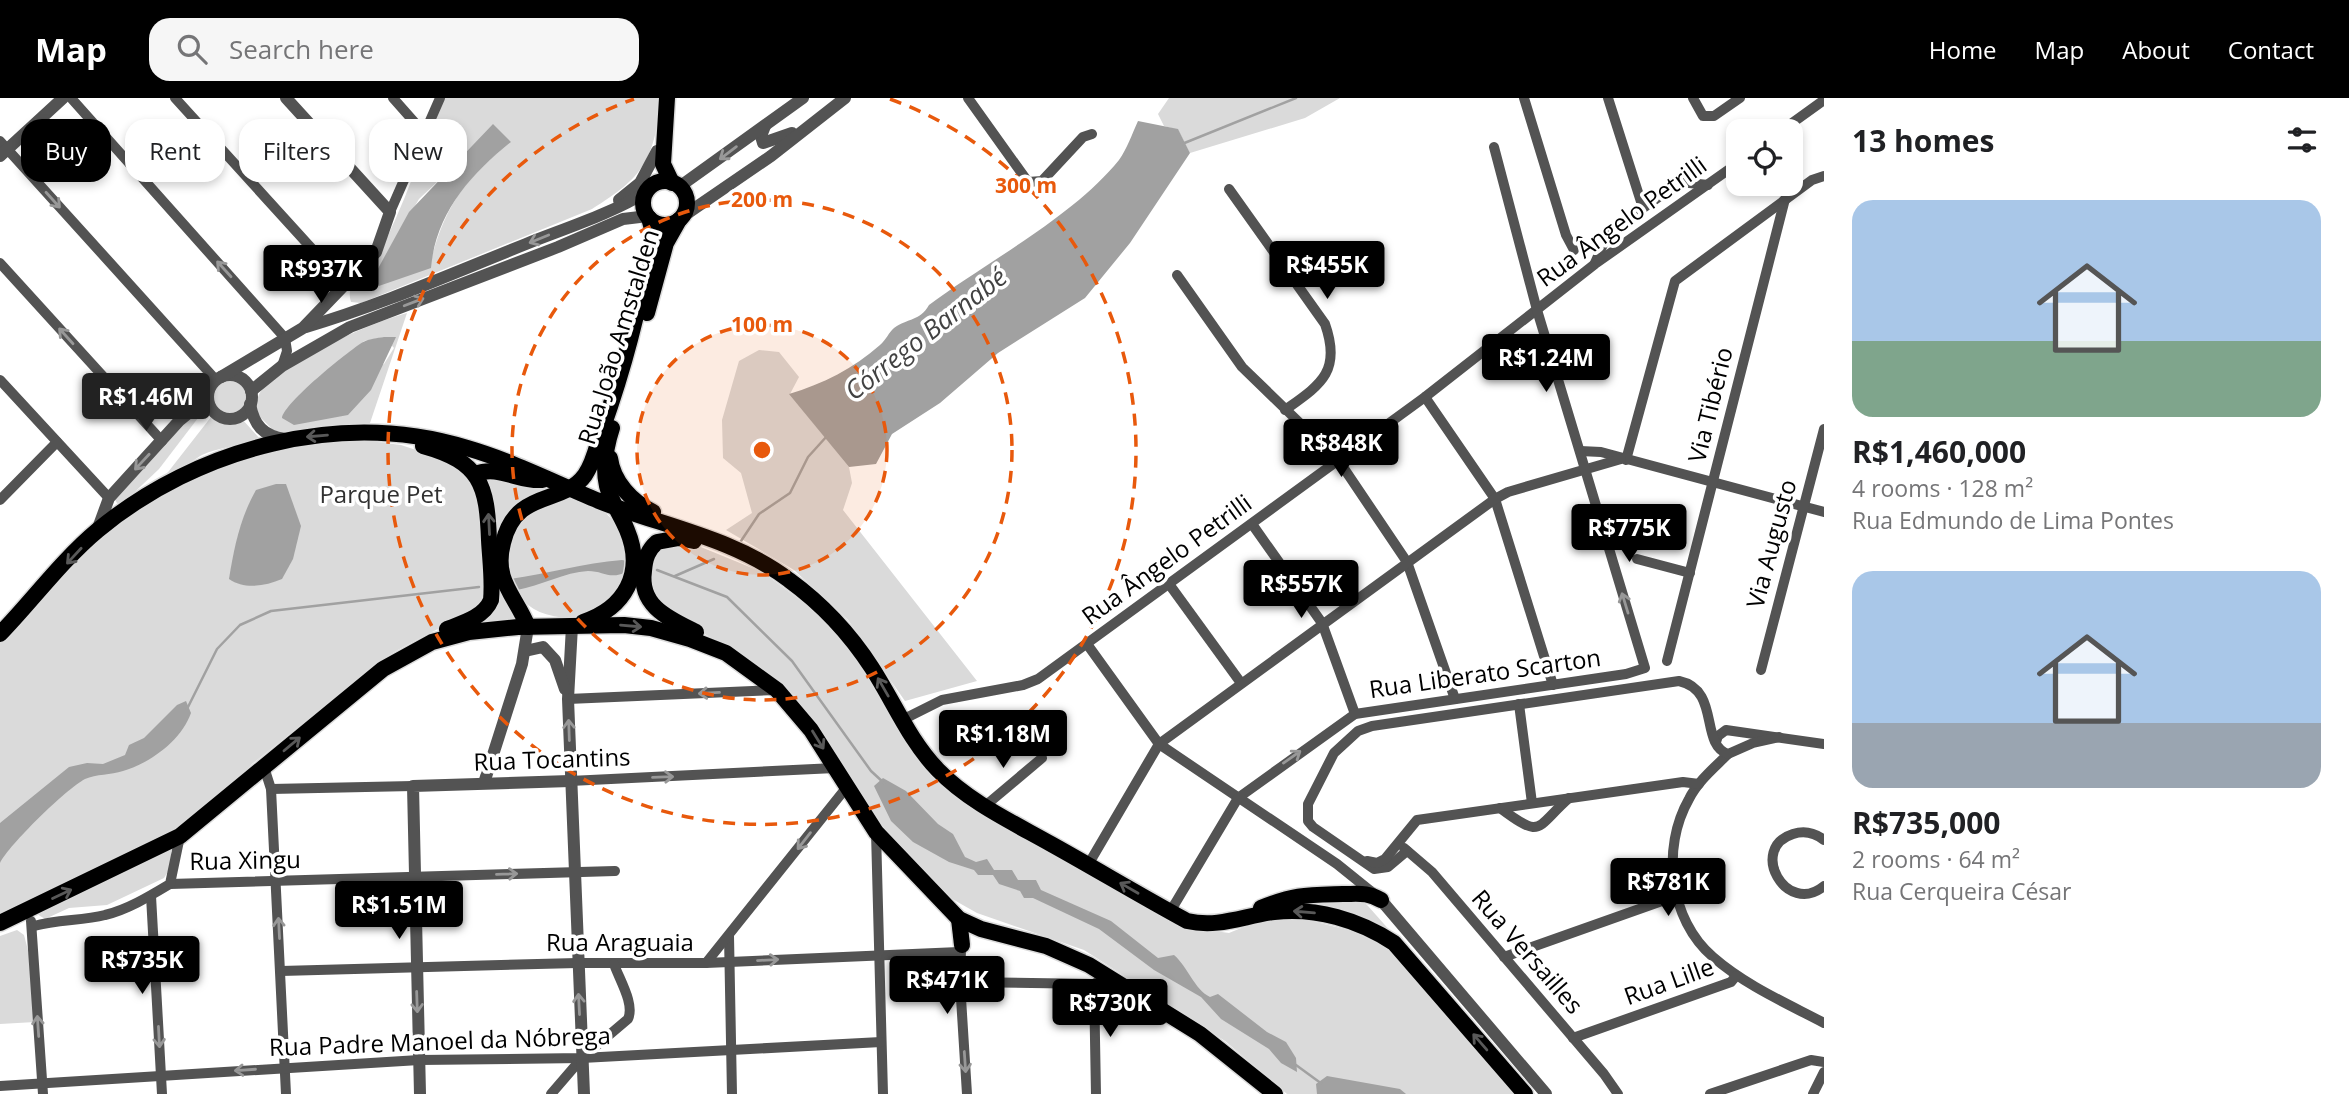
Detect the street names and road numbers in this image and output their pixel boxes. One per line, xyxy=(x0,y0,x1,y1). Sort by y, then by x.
street label: Rua Ângelo Petrilli xyxy=(1529,148,1713,294)
street label: Rua João Amstalden xyxy=(569,225,666,448)
street label: Via Tibério xyxy=(1679,344,1740,466)
street label: Via Augusto xyxy=(1738,476,1804,612)
street label: Rua Ângelo Petrilli xyxy=(1074,486,1258,632)
street label: Rua Liberato Scarton xyxy=(1367,640,1603,705)
street label: Rua Tocantins xyxy=(473,739,631,778)
street label: Rua Xingu xyxy=(189,842,301,877)
street label: Rua Versailles xyxy=(1465,882,1591,1020)
street label: Rua Araguaia xyxy=(546,925,694,958)
street label: Rua Lille xyxy=(1619,949,1718,1012)
street label: Rua Padre Manoel da Nóbrega xyxy=(268,1018,611,1063)

